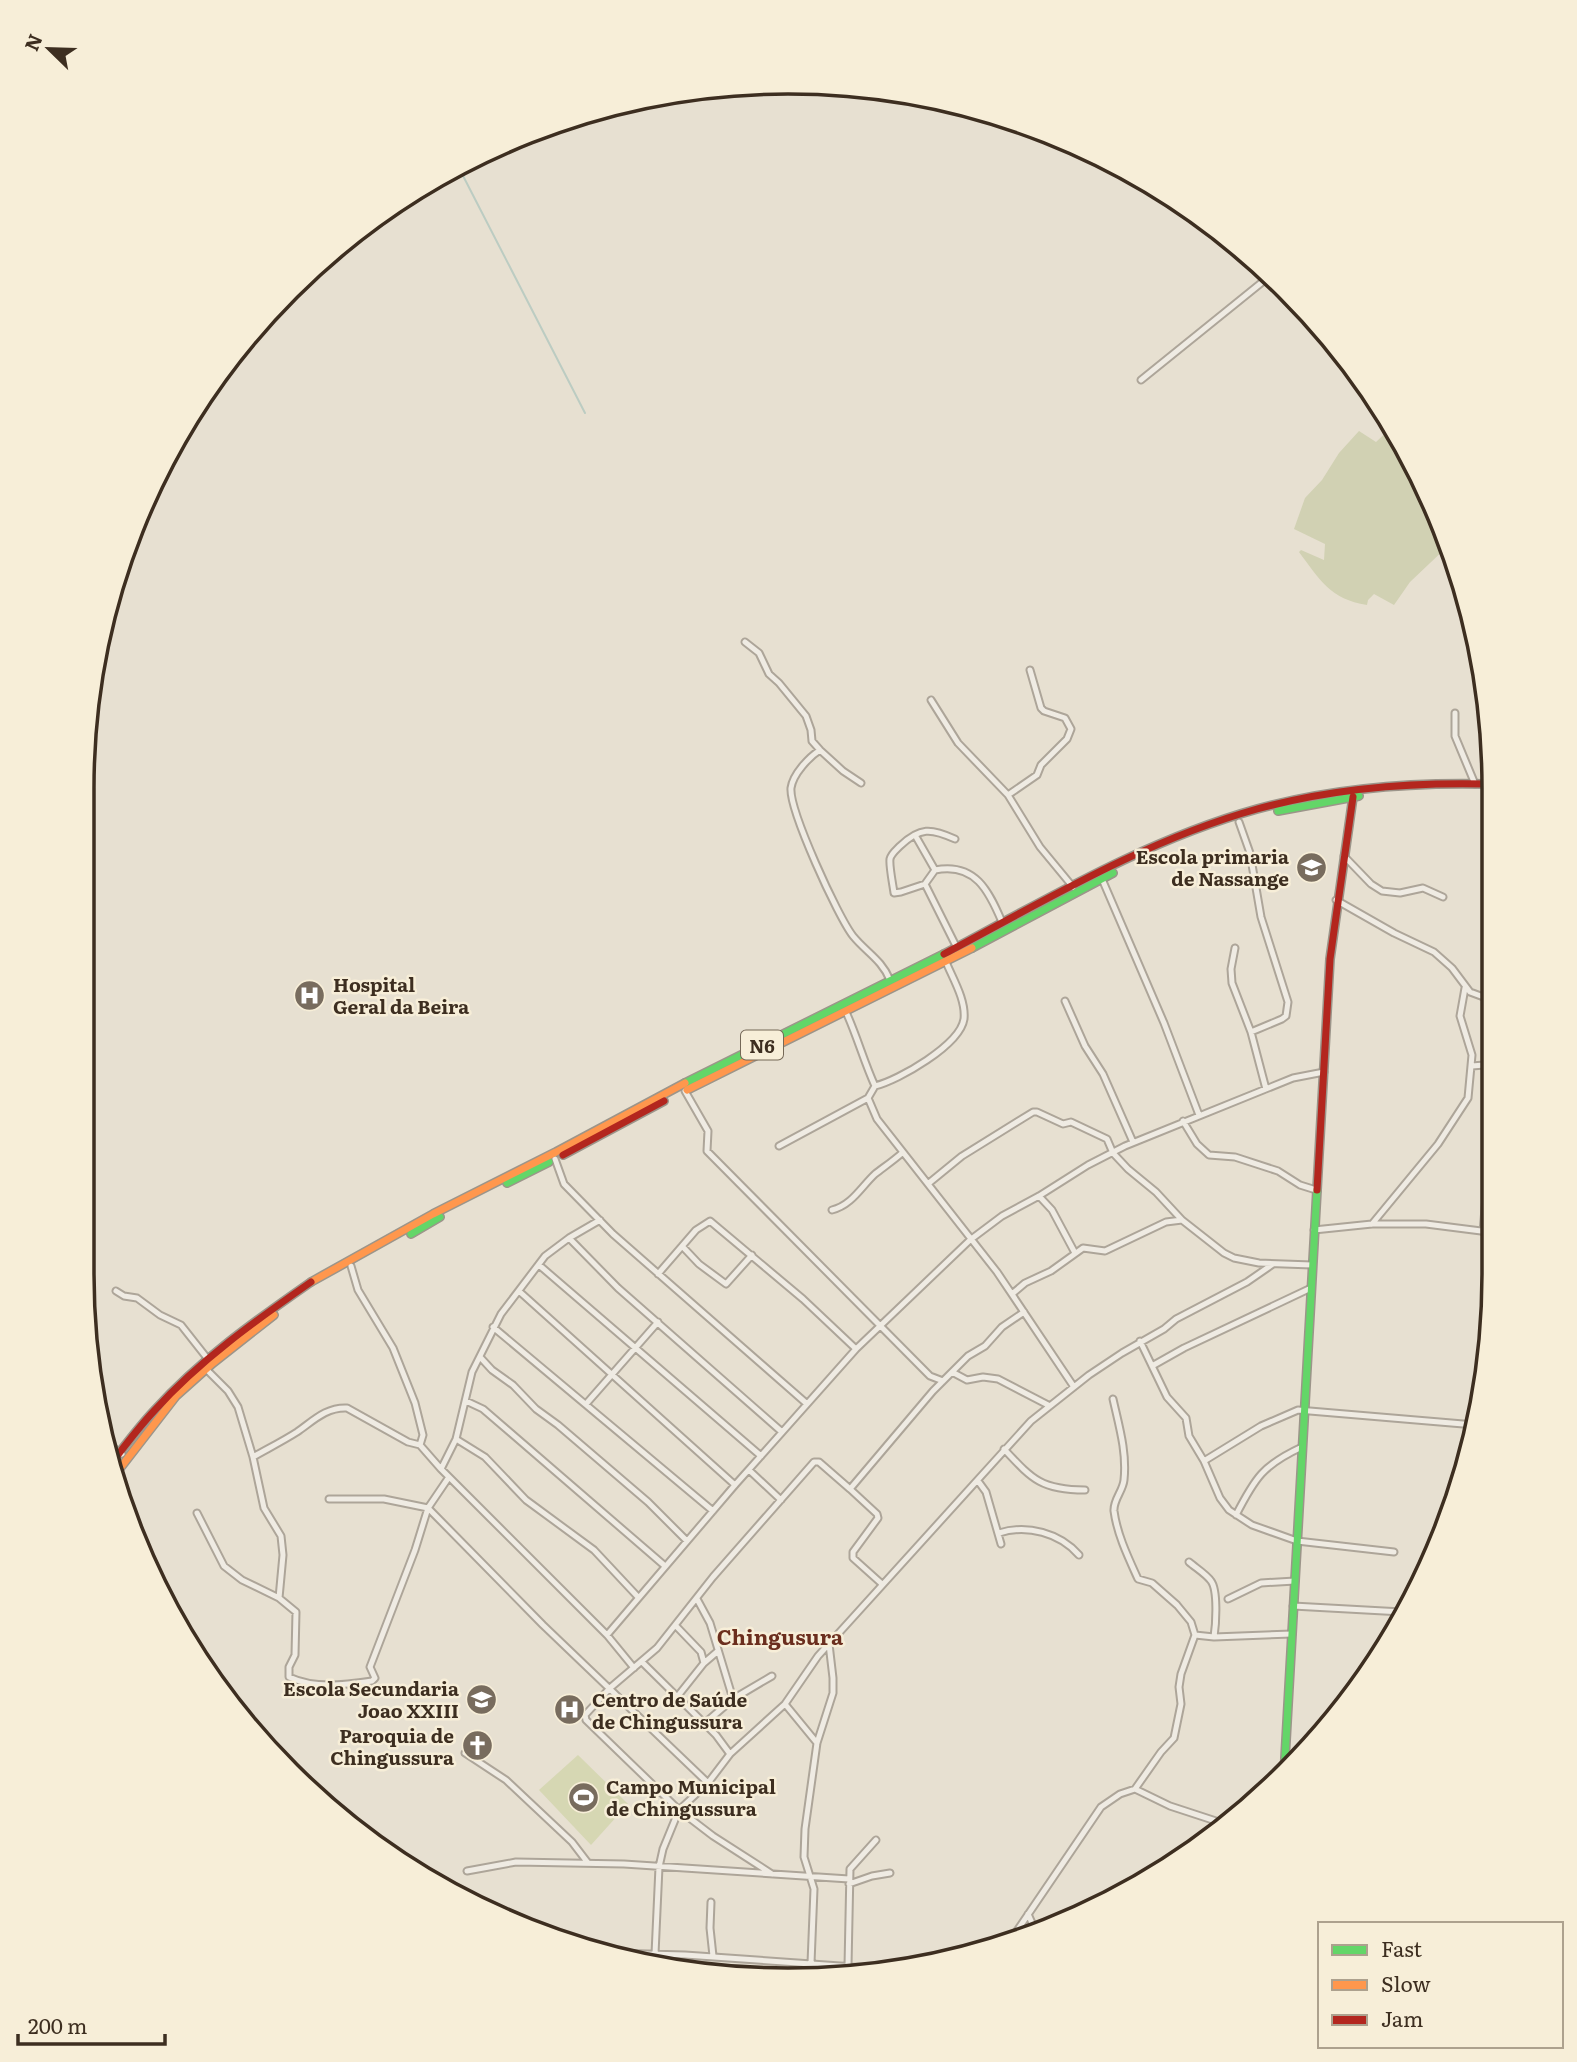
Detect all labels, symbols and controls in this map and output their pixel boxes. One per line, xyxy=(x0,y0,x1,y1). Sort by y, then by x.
north arrow xyxy=(14,14,84,84)
text: N xyxy=(16,29,48,55)
place label: Escola primaria de Nassange xyxy=(1136,842,1289,892)
school or university icon: Escola primaria de Nassange xyxy=(1295,850,1329,884)
place label: Hospital Geral da Beira xyxy=(333,970,469,1020)
hospital icon: Hospital Geral da Beira xyxy=(293,978,327,1012)
road number: N6 xyxy=(741,1030,783,1060)
district label: Chingusura xyxy=(717,1620,844,1651)
place label: Escola Secundaria Joao XXIII xyxy=(283,1674,459,1724)
school or university icon: Escola Secundaria Joao XXIII xyxy=(465,1682,499,1716)
place label: Centro de Saúde de Chingussura xyxy=(592,1685,748,1735)
hospital icon: Centro de Saúde de Chingussura xyxy=(552,1693,586,1727)
place label: Paroquia de Chingussura xyxy=(330,1721,454,1771)
church icon: Paroquia de Chingussura xyxy=(460,1729,494,1763)
place label: Campo Municipal de Chingussura xyxy=(606,1772,776,1822)
sports icon: Campo Municipal de Chingussura xyxy=(566,1780,600,1814)
legend xyxy=(1318,1922,1563,2048)
text: Fast xyxy=(1381,1932,1422,1963)
text: Slow xyxy=(1381,1967,1431,1998)
scale bar xyxy=(18,2002,164,2046)
text: Jam xyxy=(1381,2002,1423,2033)
text: 200 m xyxy=(28,2009,88,2040)

